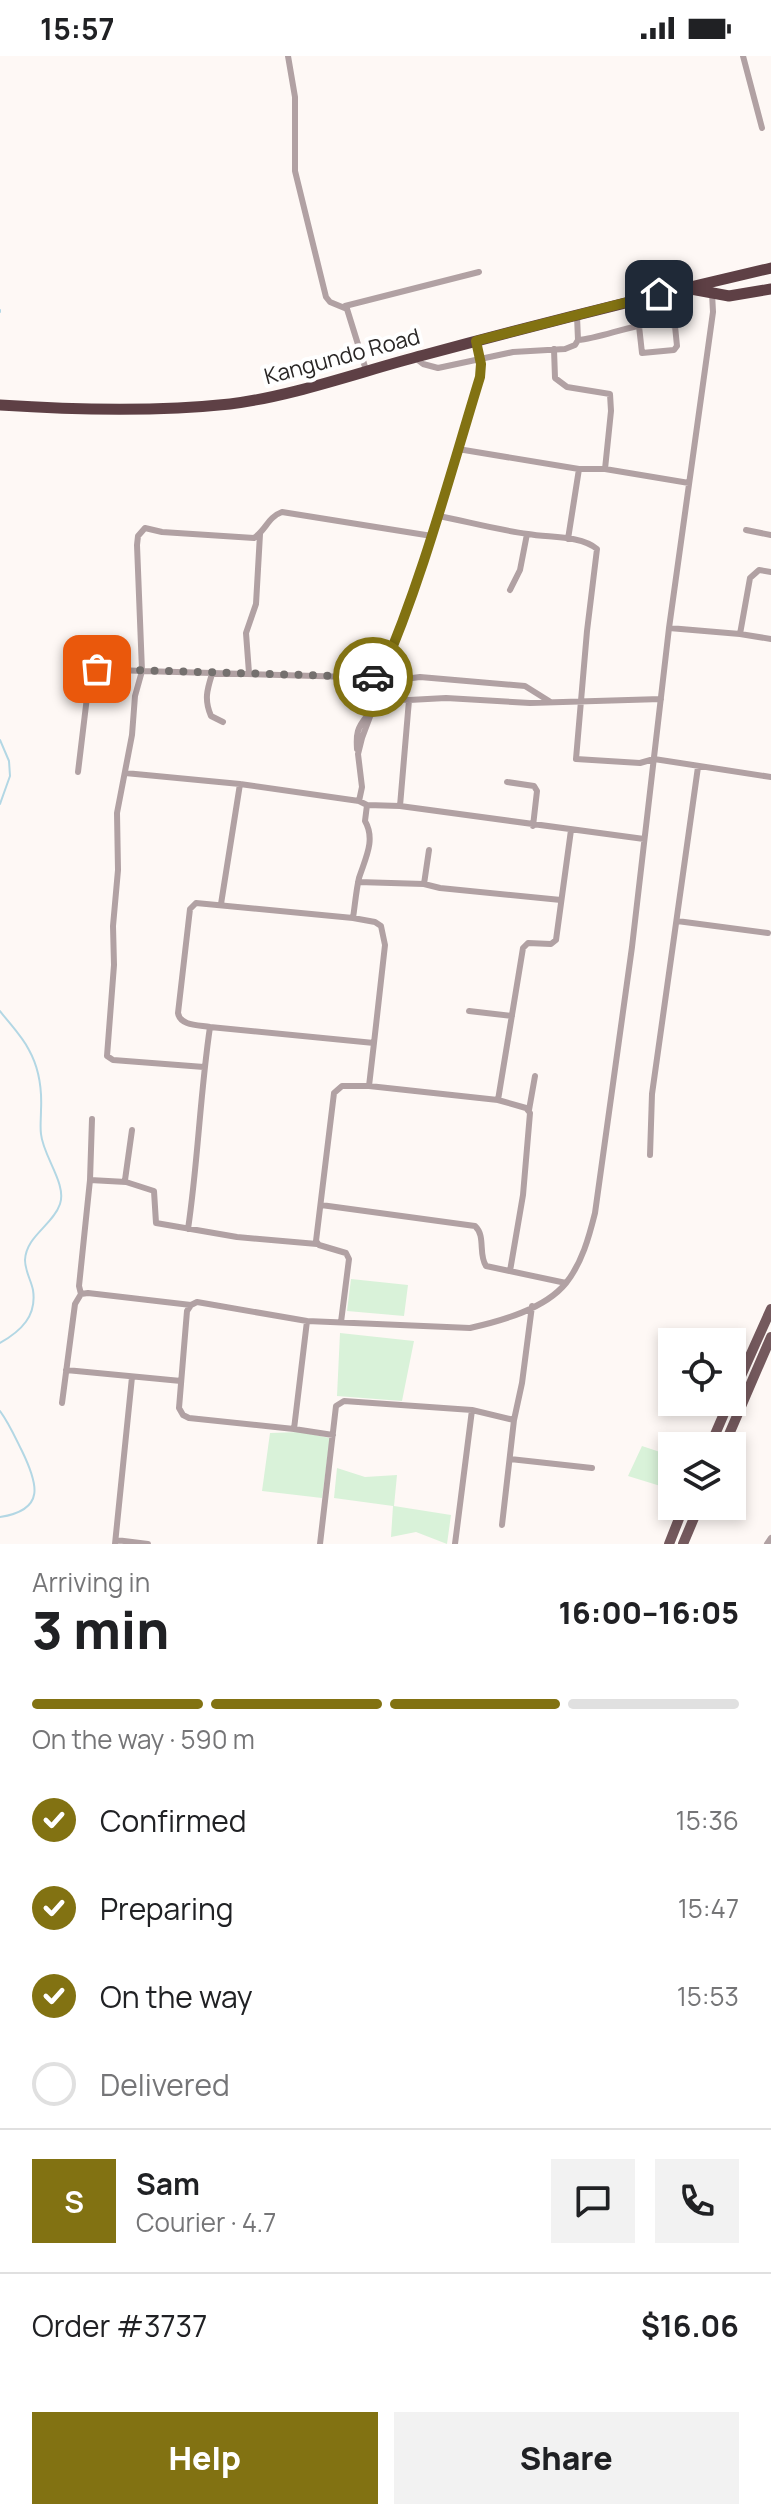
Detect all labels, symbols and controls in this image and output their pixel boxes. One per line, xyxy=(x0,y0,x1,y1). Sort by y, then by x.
text: 15:57 xyxy=(40,8,115,49)
pin xyxy=(625,260,693,328)
icon: home xyxy=(637,272,681,316)
street label: Kangundo Road xyxy=(261,321,423,391)
pin xyxy=(63,635,131,703)
courier xyxy=(333,637,413,717)
icon: bag xyxy=(75,647,119,691)
icon: car xyxy=(351,655,395,699)
map controls xyxy=(658,1328,746,1520)
button: locate xyxy=(658,1328,746,1416)
button: layers xyxy=(658,1432,746,1520)
text: Arriving in xyxy=(32,1564,150,1600)
text: 16:00–16:05 xyxy=(558,1592,739,1633)
text: 3 min xyxy=(32,1594,169,1665)
text: On the way · 590 m xyxy=(32,1721,255,1757)
icon: check xyxy=(32,1798,76,1842)
text: Confirmed xyxy=(100,1800,247,1841)
text: 15:36 xyxy=(676,1802,739,1838)
icon: check xyxy=(32,1886,76,1930)
text: Preparing xyxy=(100,1888,234,1929)
text: 15:47 xyxy=(678,1890,739,1926)
icon: check xyxy=(32,1974,76,2018)
text: On the way xyxy=(100,1976,253,2017)
text: 15:53 xyxy=(677,1978,739,2014)
text: Delivered xyxy=(100,2064,230,2105)
button: chat xyxy=(551,2159,635,2243)
button: phone xyxy=(655,2159,739,2243)
text: Sam xyxy=(136,2163,200,2204)
text: S xyxy=(64,2181,84,2222)
text: Courier · 4.7 xyxy=(136,2204,276,2240)
text: Order #3737 xyxy=(32,2305,207,2346)
text: $16.06 xyxy=(641,2305,739,2346)
button: Help xyxy=(32,2412,378,2504)
button: Share xyxy=(394,2412,739,2504)

